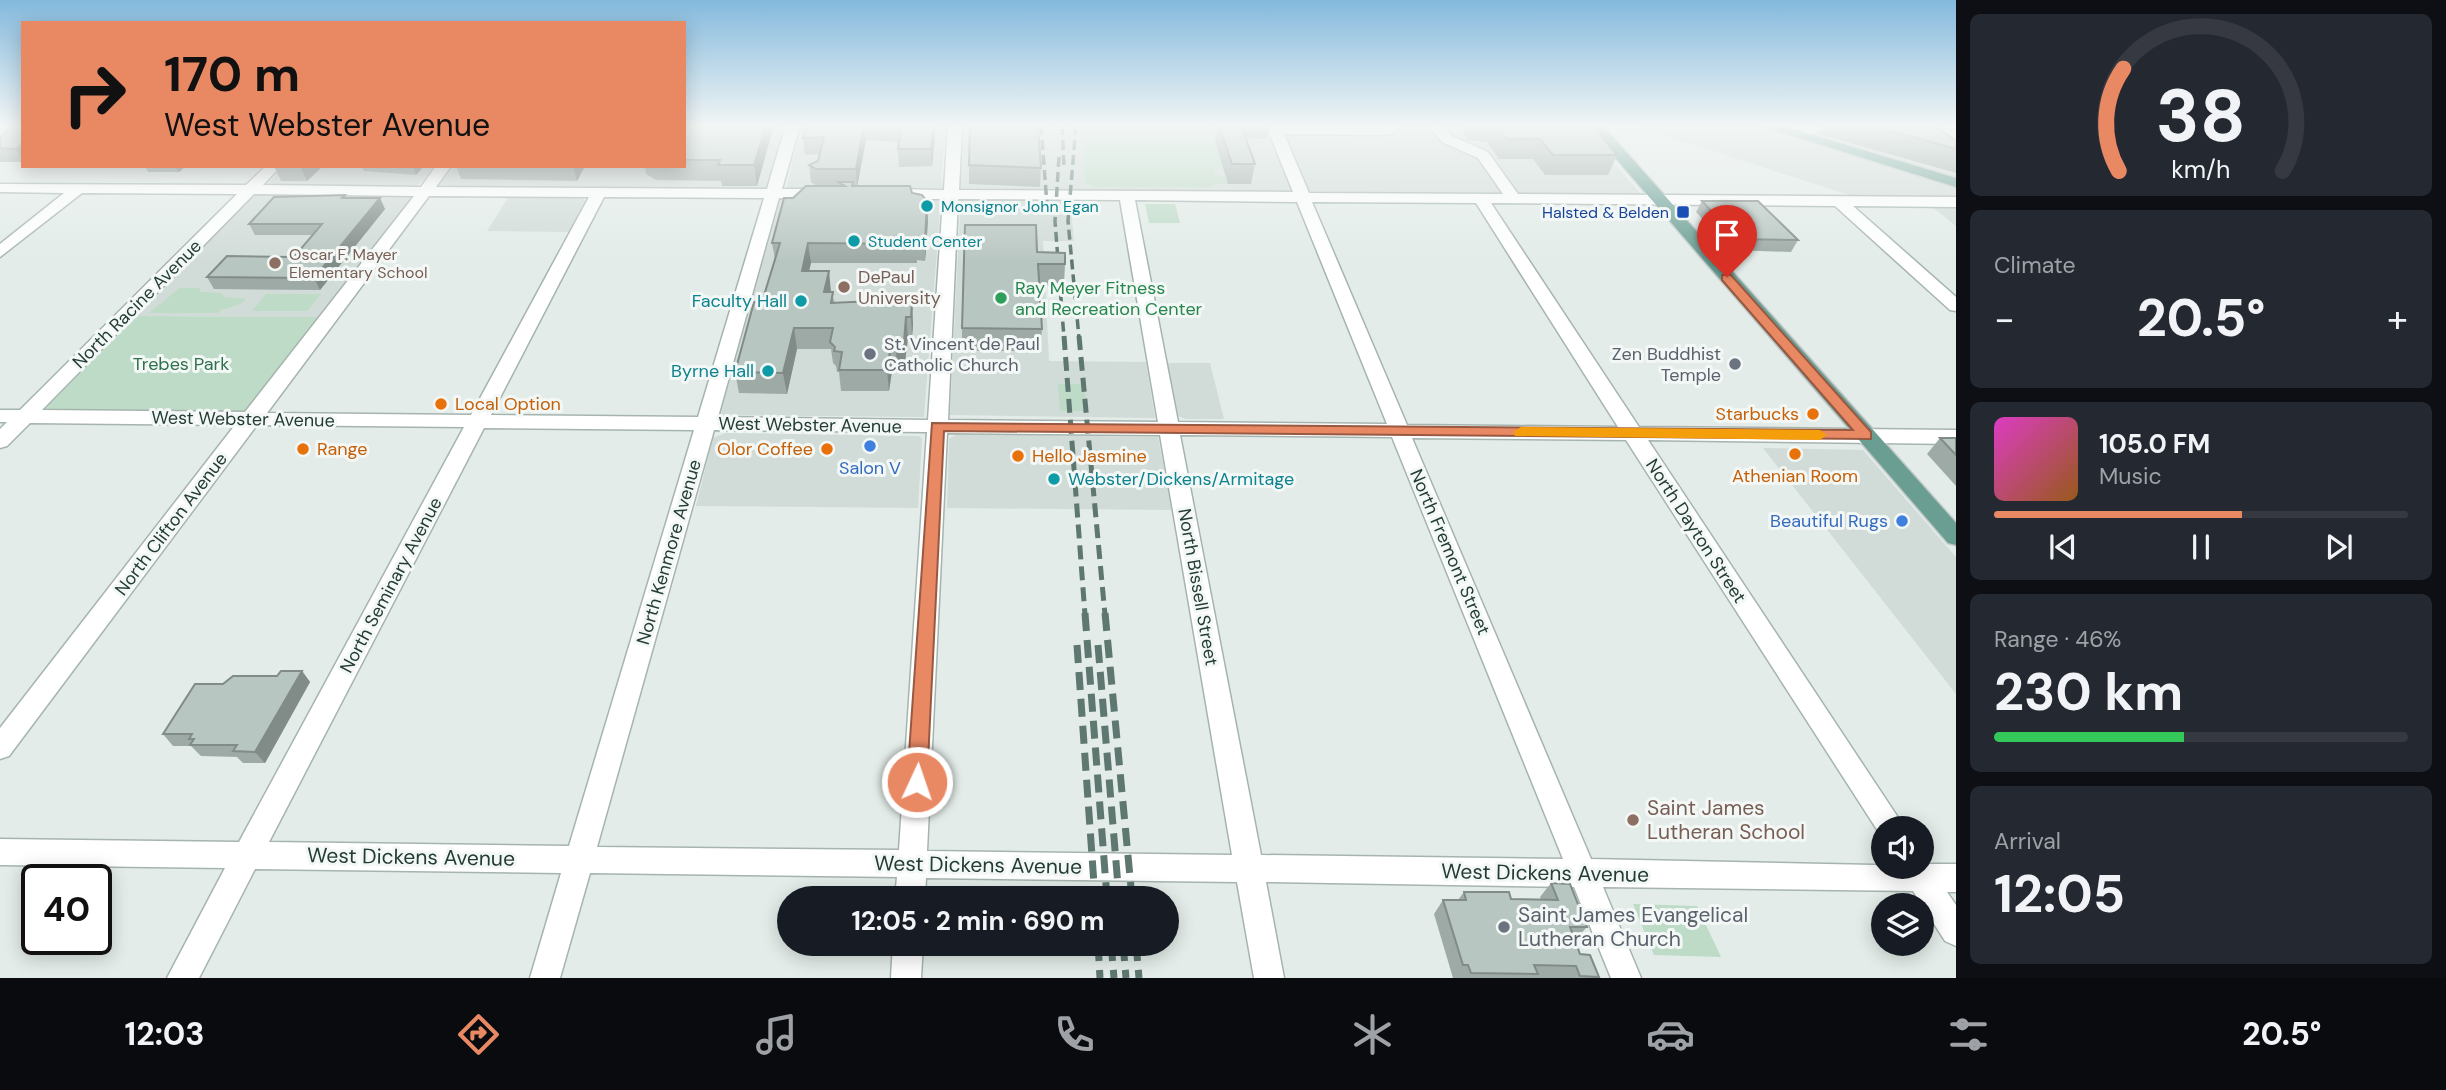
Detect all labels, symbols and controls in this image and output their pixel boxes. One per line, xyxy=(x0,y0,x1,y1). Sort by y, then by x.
text: 170 m xyxy=(164,42,300,106)
icon: right xyxy=(49,49,140,140)
text: 38 xyxy=(2156,69,2246,164)
text: West Webster Avenue xyxy=(164,104,490,146)
text: km/h xyxy=(2171,153,2231,186)
place label: Monsignor John Egan xyxy=(941,196,1099,217)
marker: Monsignor John Egan xyxy=(919,198,935,214)
place label: Halsted & Belden xyxy=(1542,202,1669,223)
marker: Halsted & Belden xyxy=(1675,204,1691,220)
pin xyxy=(1697,205,1757,277)
icon: arrive xyxy=(1708,216,1746,254)
place label: Student Center xyxy=(868,231,982,252)
marker: Student Center xyxy=(846,233,862,249)
street label: North Racine Avenue xyxy=(67,234,207,374)
place label: Oscar F. Mayer Elementary School xyxy=(289,244,427,283)
text: Climate xyxy=(1994,250,2076,280)
marker: Oscar F. Mayer Elementary School xyxy=(267,255,283,271)
place label: DePaul University xyxy=(858,265,941,310)
place label: Ray Meyer Fitness and Recreation Center xyxy=(1015,276,1203,321)
marker: DePaul University xyxy=(836,279,852,295)
text: 20.5° xyxy=(2137,284,2265,352)
place label: Faculty Hall xyxy=(692,289,787,313)
marker: Ray Meyer Fitness and Recreation Center xyxy=(993,290,1009,306)
marker: Faculty Hall xyxy=(793,293,809,309)
text: − xyxy=(1994,294,2015,344)
text: + xyxy=(2387,294,2408,344)
place label: St. Vincent de Paul Catholic Church xyxy=(884,332,1040,377)
place label: Zen Buddhist Temple xyxy=(1612,342,1721,387)
marker: St. Vincent de Paul Catholic Church xyxy=(862,346,878,362)
park label: Trebes Park xyxy=(133,352,229,376)
marker: Zen Buddhist Temple xyxy=(1727,356,1743,372)
place label: Byrne Hall xyxy=(671,359,754,383)
marker: Byrne Hall xyxy=(760,363,776,379)
place label: Local Option xyxy=(455,392,561,416)
marker: Local Option xyxy=(433,396,449,412)
place label: Starbucks xyxy=(1716,402,1799,426)
street label: West Webster Avenue xyxy=(151,405,335,433)
marker: Starbucks xyxy=(1805,406,1821,422)
street label: West Webster Avenue xyxy=(718,411,902,439)
text: 105.0 FM xyxy=(2099,427,2210,461)
place label: Range xyxy=(317,437,367,461)
place label: Olor Coffee xyxy=(717,437,813,461)
marker: Salon V xyxy=(862,438,878,454)
marker: Range xyxy=(295,441,311,457)
marker: Olor Coffee xyxy=(819,441,835,457)
place label: Hello Jasmine xyxy=(1032,444,1147,468)
marker: Athenian Room xyxy=(1787,446,1803,462)
street label: North Clifton Avenue xyxy=(109,448,233,600)
marker: Hello Jasmine xyxy=(1010,448,1026,464)
street label: North Dayton Street xyxy=(1640,454,1752,608)
place label: Salon V xyxy=(839,456,901,480)
street label: North Kenmore Avenue xyxy=(631,457,707,647)
text: Music xyxy=(2099,461,2162,491)
place label: Athenian Room xyxy=(1732,464,1858,488)
street label: North Fremont Street xyxy=(1404,465,1496,639)
place label: Webster/Dickens/Armitage xyxy=(1068,467,1294,491)
marker: Webster/Dickens/Armitage xyxy=(1046,471,1062,487)
street label: North Seminary Avenue xyxy=(334,493,448,677)
street label: North Bissell Street xyxy=(1172,506,1224,668)
place label: Beautiful Rugs xyxy=(1770,509,1888,533)
marker: Beautiful Rugs xyxy=(1894,513,1910,529)
icon: previous xyxy=(2044,528,2082,566)
icon: pause xyxy=(2182,528,2220,566)
icon: next xyxy=(2320,528,2358,566)
text: Range · 46% xyxy=(1994,624,2121,654)
text: 230 km xyxy=(1994,658,2183,726)
position arrow xyxy=(880,745,954,819)
place label: Saint James Lutheran School xyxy=(1647,794,1805,846)
marker: Saint James Lutheran School xyxy=(1625,812,1641,828)
map controls xyxy=(1871,816,1934,956)
button: sound xyxy=(1871,816,1934,879)
text: Arrival xyxy=(1994,826,2061,856)
street label: West Dickens Avenue xyxy=(307,841,515,873)
street label: West Dickens Avenue xyxy=(874,849,1082,881)
street label: West Dickens Avenue xyxy=(1441,857,1649,889)
text: 12:05 xyxy=(1994,860,2125,928)
speed limit sign: 40 xyxy=(21,864,112,955)
button: layers xyxy=(1871,893,1934,956)
place label: Saint James Evangelical Lutheran Church xyxy=(1518,901,1748,953)
text: 12:05 · 2 min · 690 m xyxy=(851,904,1105,938)
marker: Saint James Evangelical Lutheran Church xyxy=(1496,919,1512,935)
icon: directions xyxy=(454,1010,503,1059)
icon: music xyxy=(752,1010,801,1059)
icon: phone xyxy=(1050,1010,1099,1059)
icon: climate xyxy=(1348,1010,1397,1059)
icon: car xyxy=(1646,1010,1695,1059)
icon: filters xyxy=(1944,1010,1993,1059)
text: 12:03 xyxy=(125,1013,205,1055)
text: 20.5° xyxy=(2242,1013,2321,1055)

